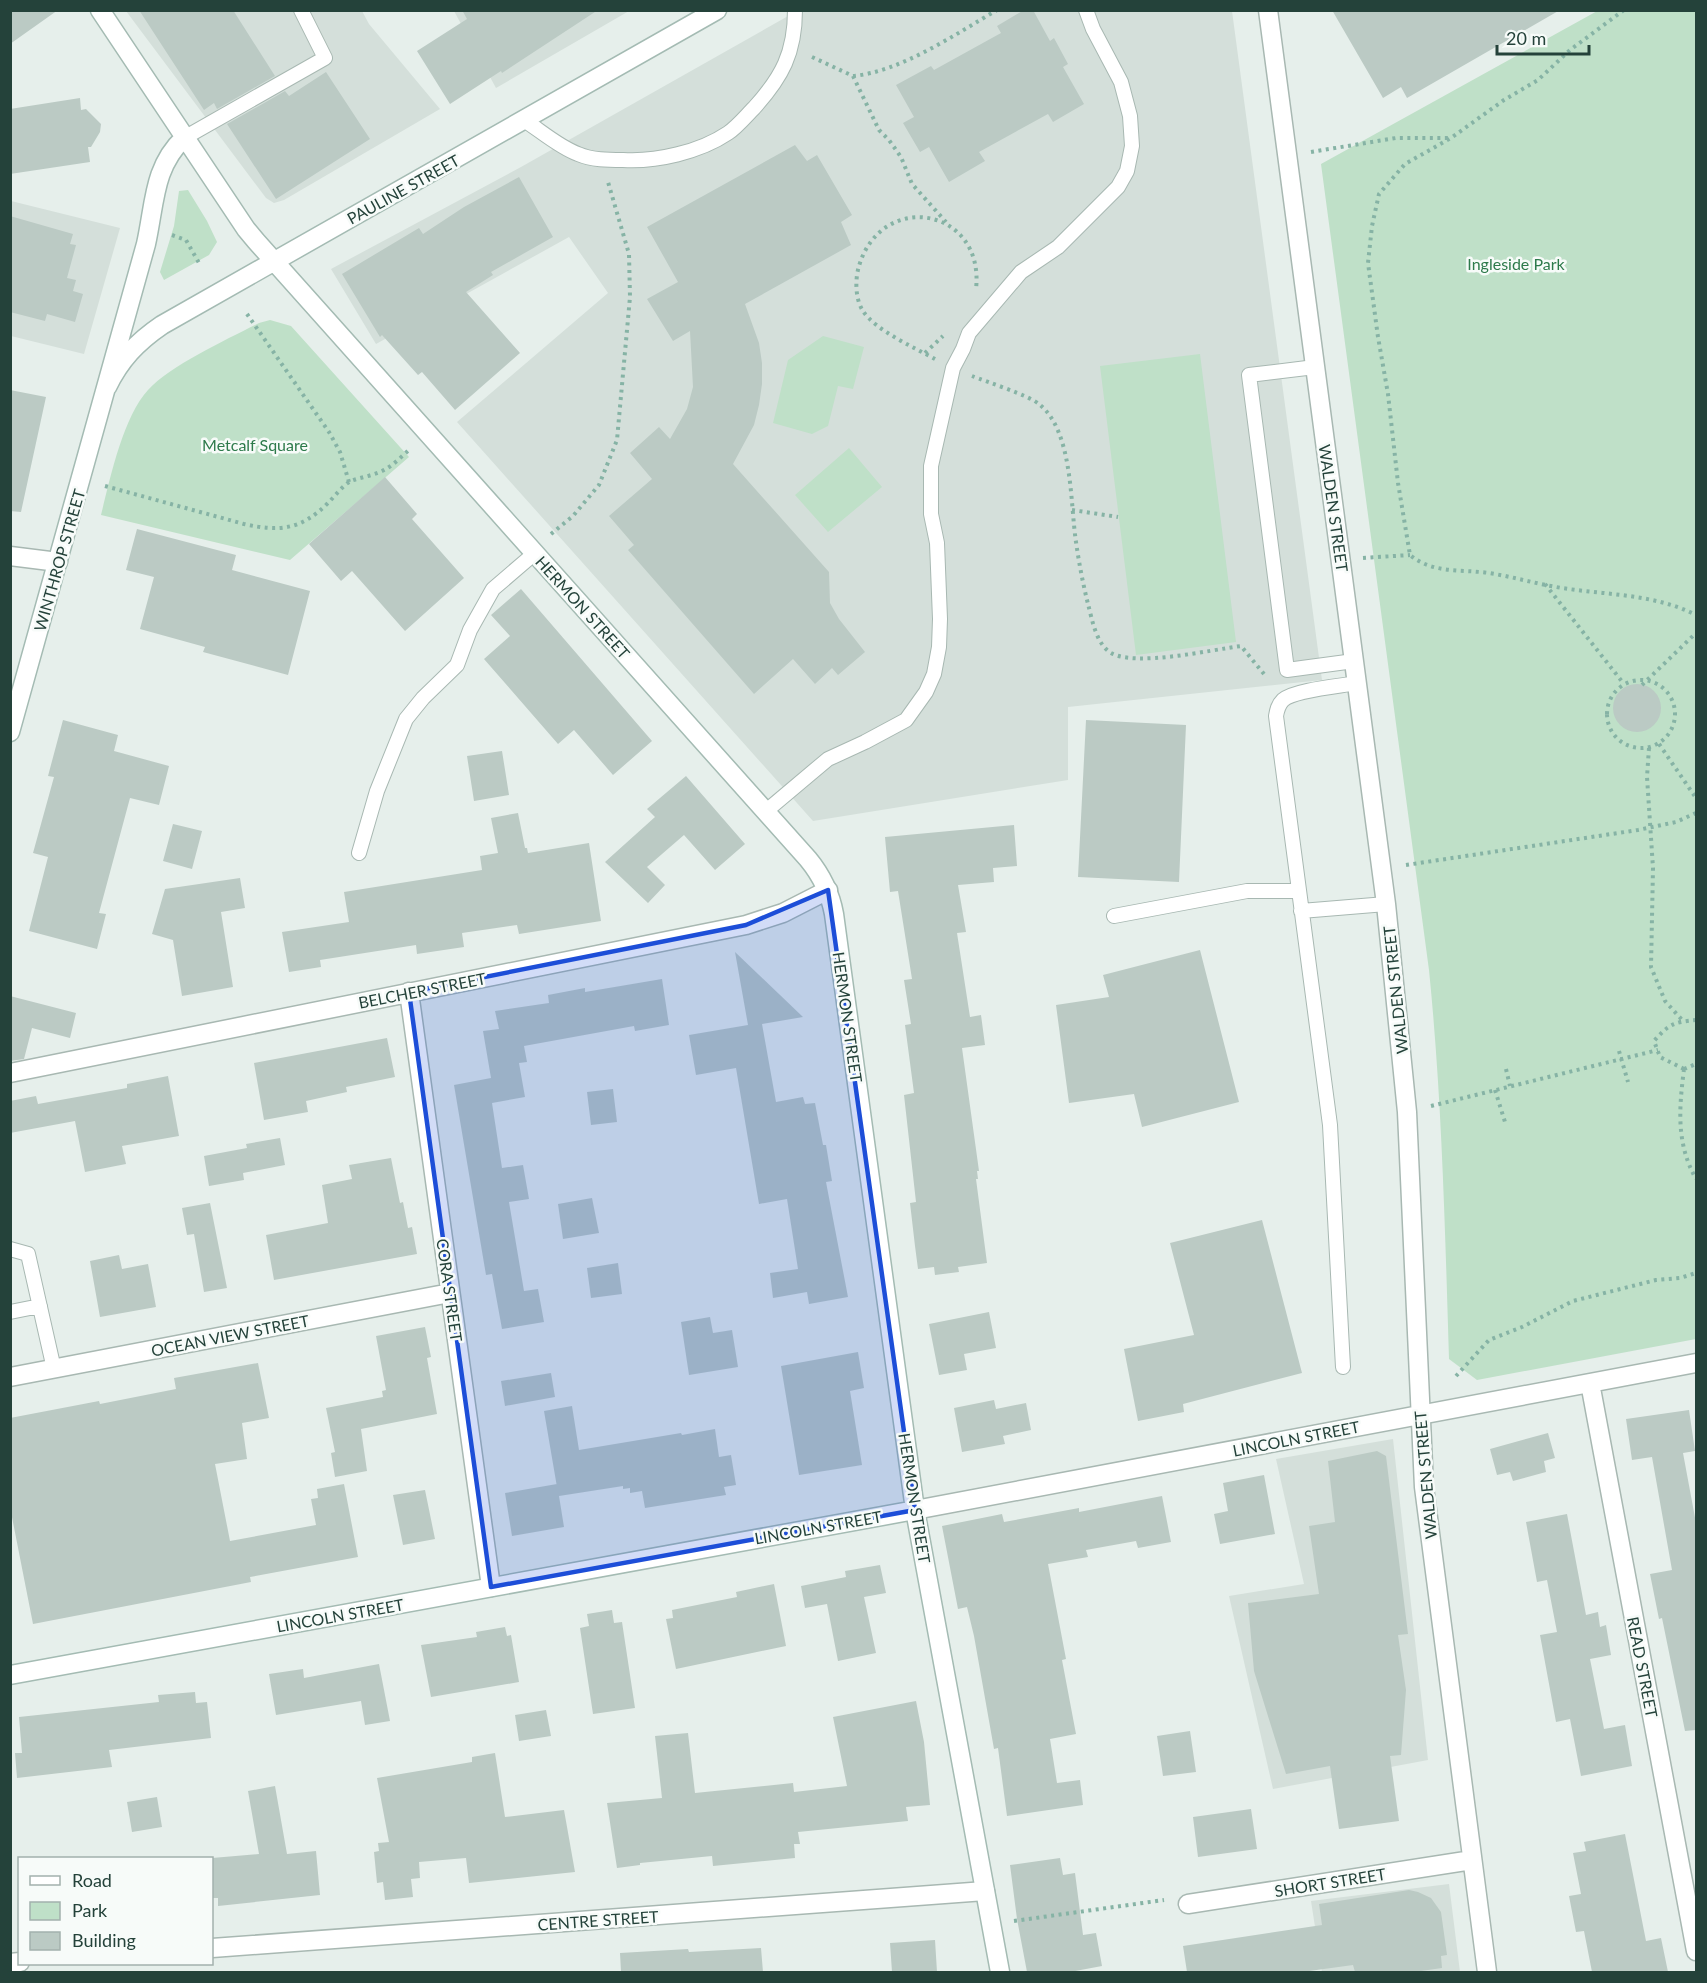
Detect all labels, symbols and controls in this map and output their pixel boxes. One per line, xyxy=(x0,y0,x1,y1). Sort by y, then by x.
scale bar xyxy=(1497,18,1588,56)
text: 20 m xyxy=(1506,27,1546,49)
street label: PAULINE STREET xyxy=(344,150,463,228)
park label: Ingleside Park xyxy=(1467,254,1566,273)
park label: Metcalf Square xyxy=(202,435,308,454)
street label: WALDEN STREET xyxy=(1316,443,1352,574)
street label: WINTHROP STREET xyxy=(30,486,89,633)
street label: HERMON STREET xyxy=(532,552,634,663)
street label: WALDEN STREET xyxy=(1379,924,1411,1055)
street label: HERMON STREET xyxy=(829,951,867,1084)
street label: BELCHER STREET xyxy=(357,968,488,1012)
street label: CORA STREET xyxy=(433,1237,467,1343)
street label: OCEAN VIEW STREET xyxy=(149,1310,311,1360)
street label: WALDEN STREET xyxy=(1410,1410,1440,1540)
street label: LINCOLN STREET xyxy=(1231,1416,1362,1460)
street label: HERMON STREET xyxy=(895,1432,935,1565)
street label: LINCOLN STREET xyxy=(753,1506,884,1548)
street label: LINCOLN STREET xyxy=(275,1594,406,1636)
street label: READ STREET xyxy=(1624,1615,1662,1720)
legend xyxy=(18,1857,213,1965)
street label: SHORT STREET xyxy=(1273,1864,1388,1900)
text: Road xyxy=(72,1869,112,1891)
text: Park xyxy=(72,1899,108,1921)
street label: CENTRE STREET xyxy=(537,1906,660,1934)
text: Building xyxy=(72,1929,136,1951)

